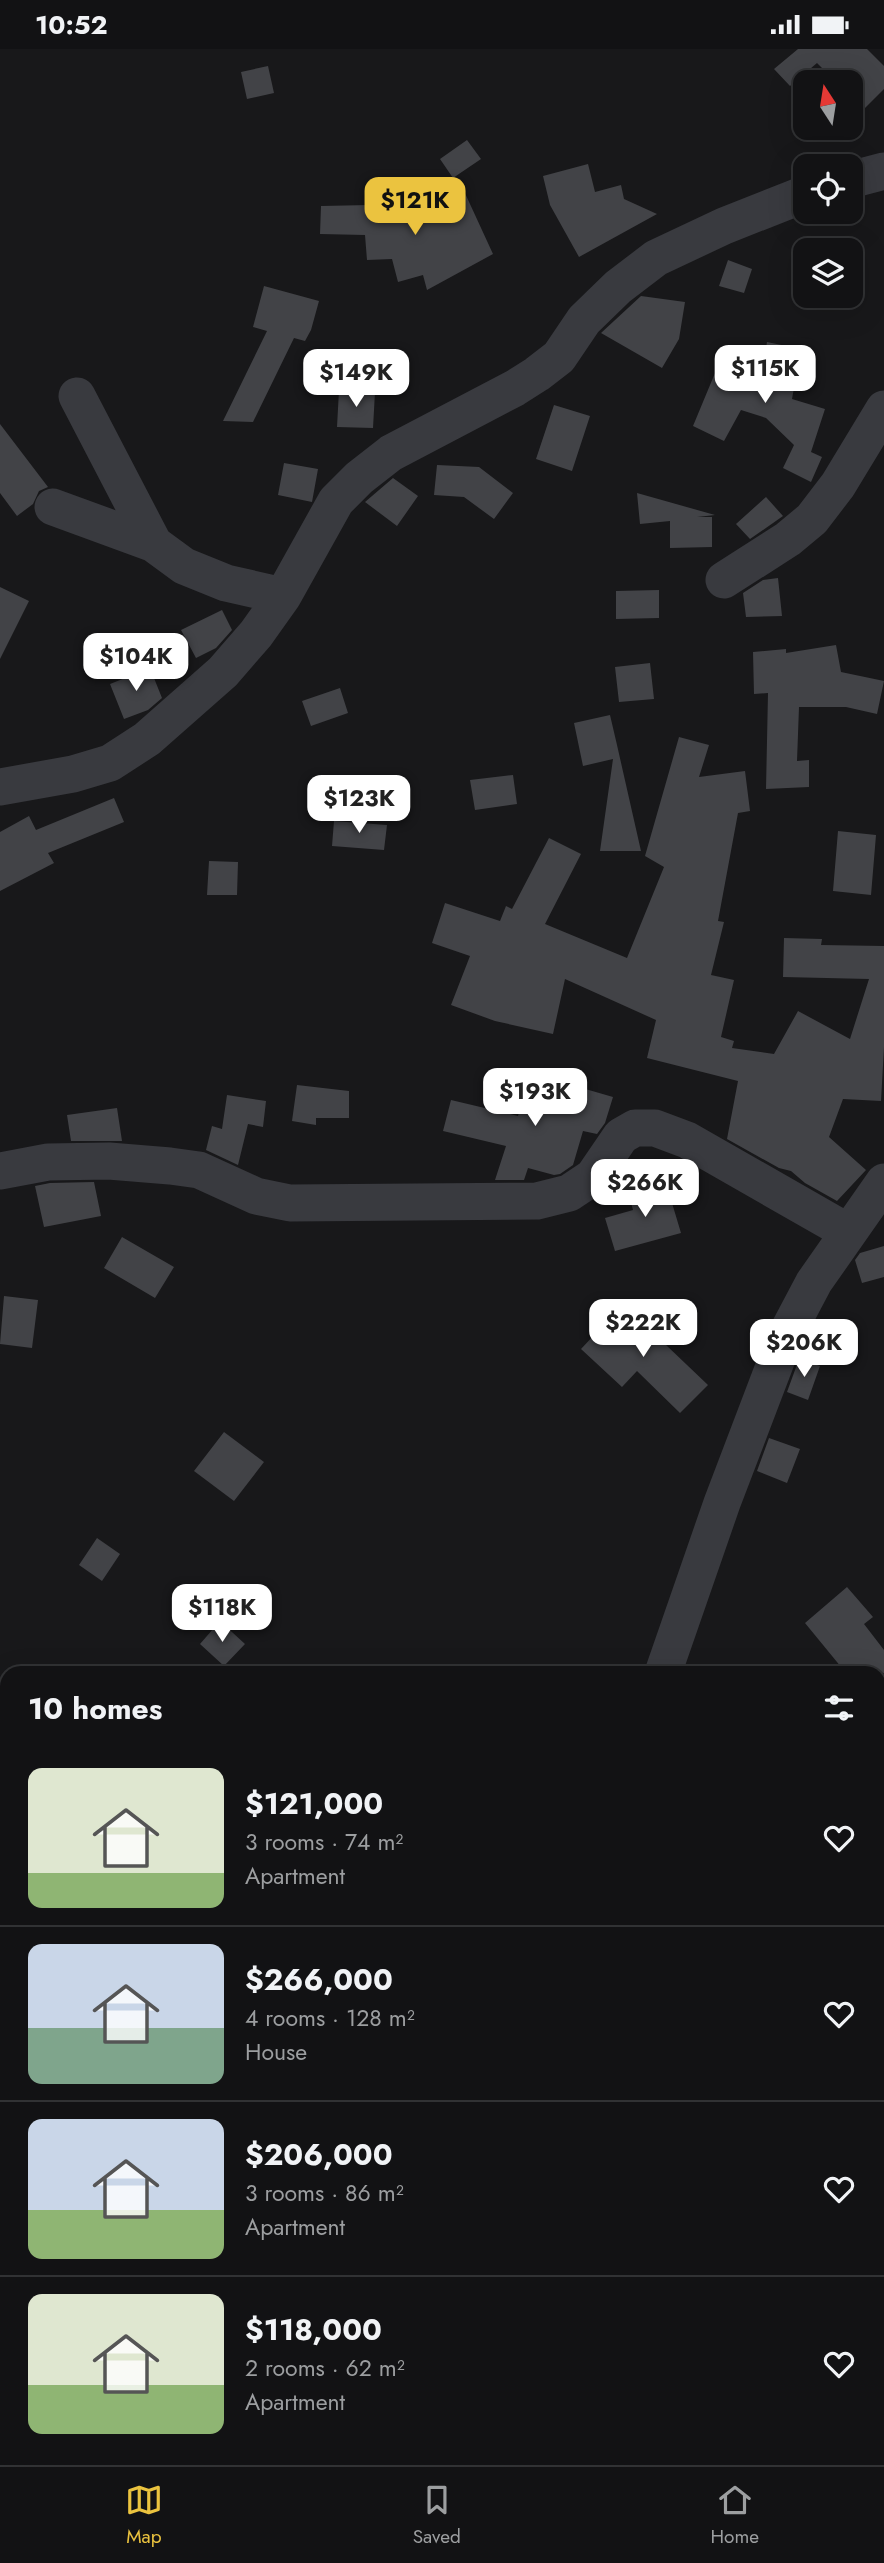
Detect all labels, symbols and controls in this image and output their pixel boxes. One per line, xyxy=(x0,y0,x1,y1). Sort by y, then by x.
text: 10:52 xyxy=(35,6,108,44)
north arrow xyxy=(793,70,863,140)
map controls xyxy=(793,70,863,308)
button: locate xyxy=(793,154,863,224)
pin: $121K xyxy=(366,177,464,237)
text: $121K xyxy=(381,183,449,217)
button: layers xyxy=(793,238,863,308)
pin: $115K xyxy=(716,345,814,405)
pin: $149K xyxy=(307,349,405,409)
text: $115K xyxy=(731,351,799,385)
text: $149K xyxy=(319,355,393,389)
pin: $104K xyxy=(87,633,185,693)
text: $104K xyxy=(99,639,173,673)
pin: $123K xyxy=(310,775,408,835)
text: $123K xyxy=(323,781,395,815)
pin: $193K xyxy=(486,1069,584,1128)
text: $193K xyxy=(499,1074,571,1108)
pin: $266K xyxy=(596,1159,694,1219)
text: $266K xyxy=(607,1165,683,1199)
pin: $222K xyxy=(594,1299,692,1359)
text: $222K xyxy=(605,1305,681,1339)
pin: $206K xyxy=(755,1319,853,1379)
text: $206K xyxy=(766,1325,842,1359)
pin: $118K xyxy=(173,1585,271,1644)
text: $118K xyxy=(188,1590,256,1624)
text: 10 homes xyxy=(28,1687,162,1730)
icon: filters xyxy=(820,1689,858,1727)
text: $121,000 xyxy=(245,1782,383,1825)
icon: home xyxy=(84,1796,168,1880)
icon: heart xyxy=(820,1819,858,1857)
text: 3 rooms · 74 m² xyxy=(245,1825,403,1859)
text: Apartment xyxy=(245,1859,345,1893)
text: $266,000 xyxy=(245,1958,393,2001)
icon: home xyxy=(84,1972,168,2056)
icon: heart xyxy=(820,1995,858,2033)
text: 4 rooms · 128 m² xyxy=(245,2001,415,2035)
text: House xyxy=(245,2035,307,2069)
text: $206,000 xyxy=(245,2133,393,2176)
icon: home xyxy=(84,2147,168,2231)
icon: heart xyxy=(820,2170,858,2208)
text: 3 rooms · 86 m² xyxy=(245,2176,404,2210)
text: Apartment xyxy=(245,2210,345,2244)
text: $118,000 xyxy=(245,2308,382,2351)
icon: home xyxy=(84,2322,168,2406)
icon: heart xyxy=(820,2345,858,2383)
text: 2 rooms · 62 m² xyxy=(245,2351,405,2385)
text: Apartment xyxy=(245,2385,345,2419)
tab: Map xyxy=(125,2481,163,2550)
tab: Saved xyxy=(413,2481,461,2550)
tab: Home xyxy=(711,2481,759,2550)

